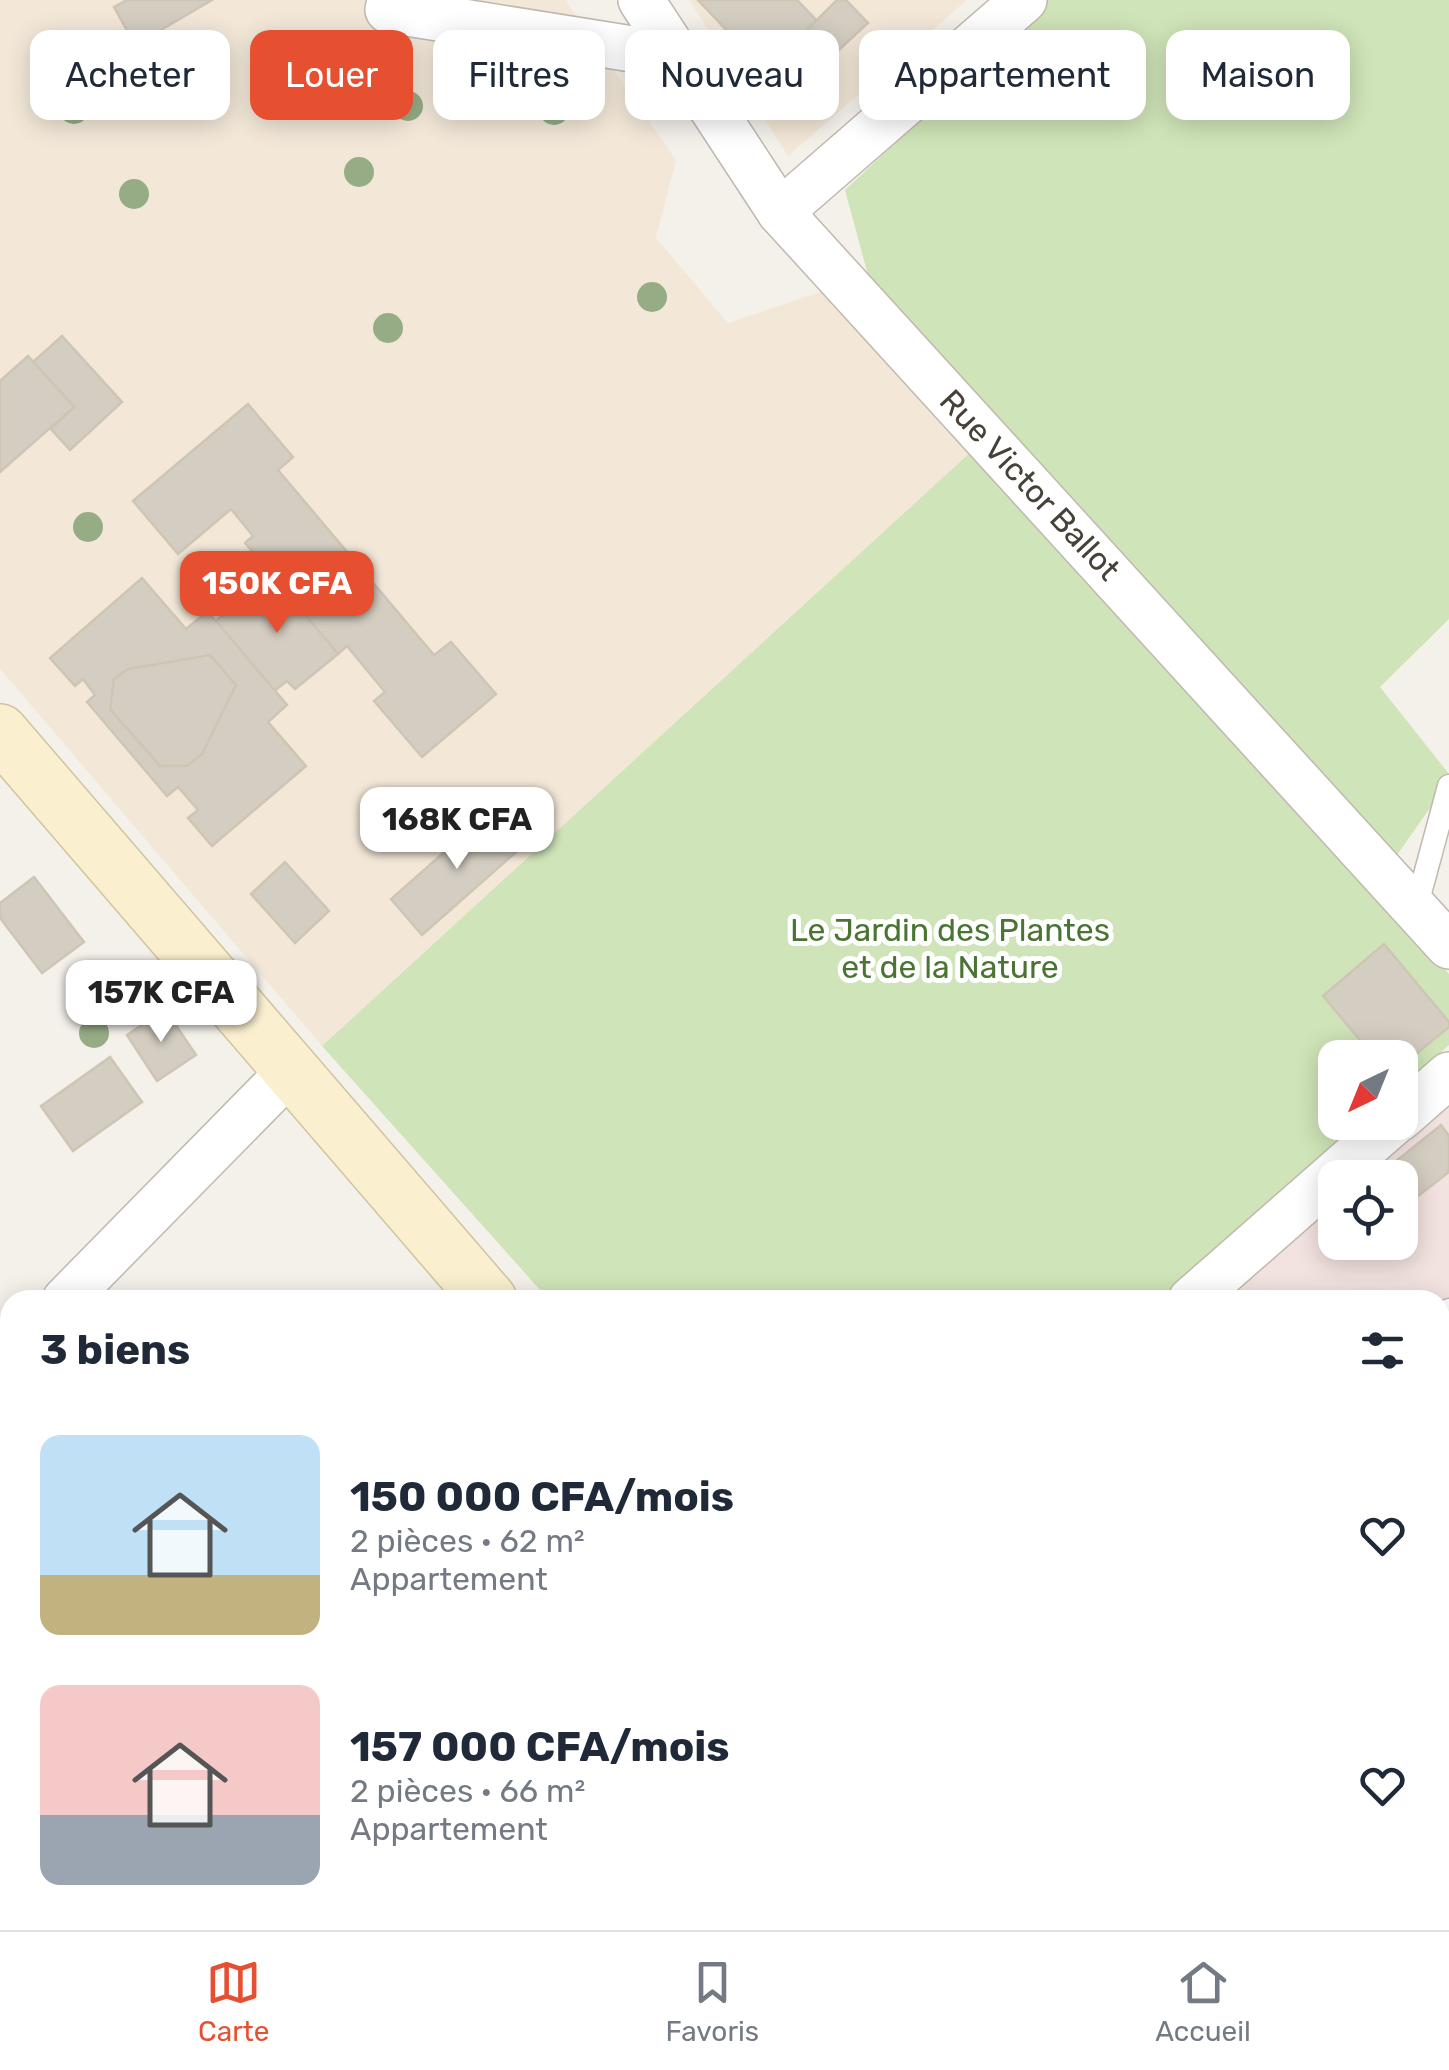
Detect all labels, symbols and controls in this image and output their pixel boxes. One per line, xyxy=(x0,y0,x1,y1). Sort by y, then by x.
chip: Acheter xyxy=(30,30,230,120)
chip: Louer xyxy=(250,30,413,120)
chip: Filtres xyxy=(433,30,605,120)
chip: Nouveau xyxy=(625,30,839,120)
chip: Appartement xyxy=(859,30,1146,120)
chip: Maison xyxy=(1166,30,1350,120)
street label: Rue Victor Ballot xyxy=(932,382,1128,588)
pin: 150K CFA xyxy=(174,551,380,636)
text: 150K CFA xyxy=(202,564,352,602)
pin: 168K CFA xyxy=(354,787,560,872)
text: 168K CFA xyxy=(382,800,532,838)
park label: Le Jardin des Plantes et de la Nature xyxy=(790,911,1110,986)
pin: 157K CFA xyxy=(58,960,264,1045)
text: 157K CFA xyxy=(88,973,234,1011)
north arrow xyxy=(1318,1040,1418,1140)
map controls xyxy=(1318,1040,1418,1260)
button: locate xyxy=(1318,1160,1418,1260)
icon: filters xyxy=(1355,1323,1410,1378)
text: 3 biens xyxy=(40,1325,190,1375)
text: 150 000 CFA/mois xyxy=(350,1472,734,1522)
icon: home xyxy=(120,1475,240,1595)
icon: heart xyxy=(1355,1508,1410,1563)
text: 2 pièces · 62 m² xyxy=(350,1522,585,1560)
text: Appartement xyxy=(350,1560,548,1598)
text: 157 000 CFA/mois xyxy=(350,1722,730,1772)
icon: home xyxy=(120,1725,240,1845)
icon: heart xyxy=(1355,1758,1410,1813)
text: 2 pièces · 66 m² xyxy=(350,1772,585,1810)
text: Appartement xyxy=(350,1810,548,1848)
tab: Carte xyxy=(198,1955,269,2048)
tab: Favoris xyxy=(666,1955,759,2048)
tab: Accueil xyxy=(1155,1955,1251,2048)

